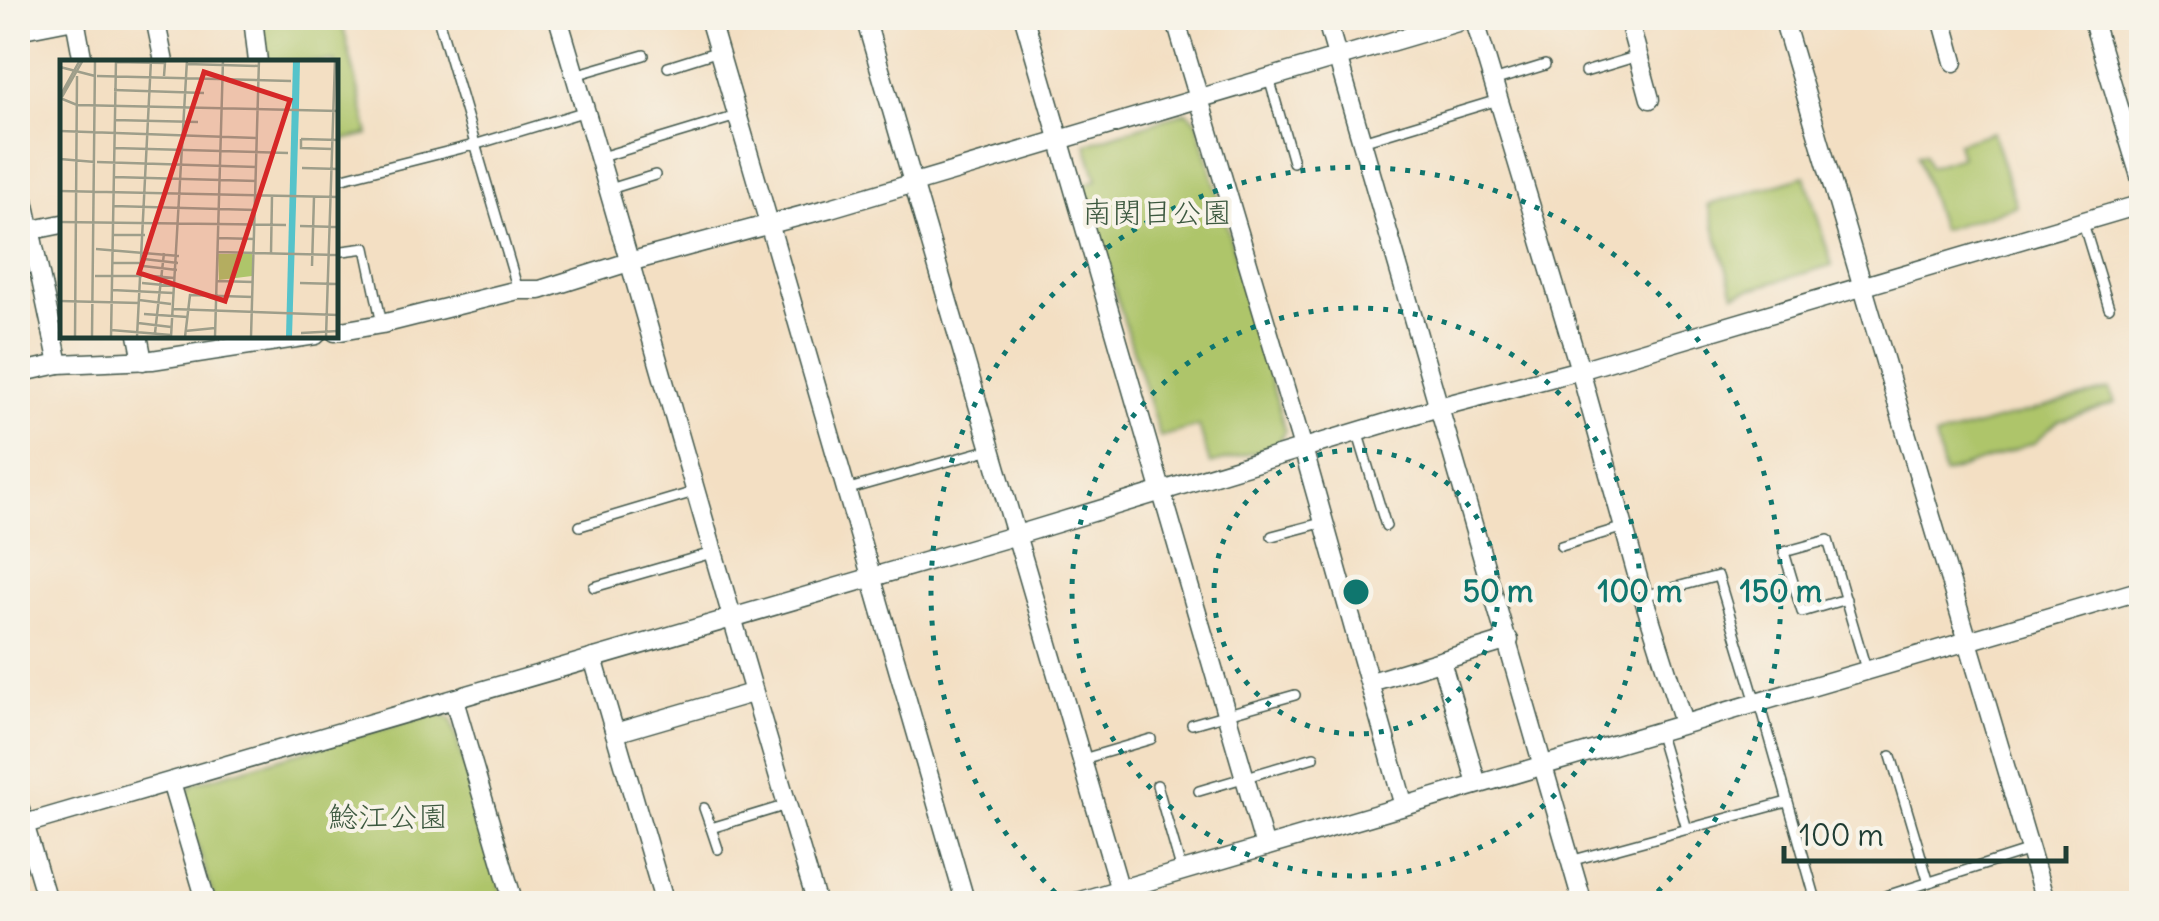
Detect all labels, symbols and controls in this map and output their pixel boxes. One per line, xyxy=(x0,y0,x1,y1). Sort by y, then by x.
inset map xyxy=(60,60,338,338)
park label: 南関目公園 xyxy=(1082,193,1232,231)
text: 50 m xyxy=(1463,572,1533,610)
text: 100 m xyxy=(1598,572,1682,610)
text: 150 m xyxy=(1740,572,1822,610)
centre of rings xyxy=(1338,574,1374,610)
park label: 鯰江公園 xyxy=(328,797,448,835)
scale bar xyxy=(1784,801,2066,863)
text: 100 m xyxy=(1799,816,1884,854)

